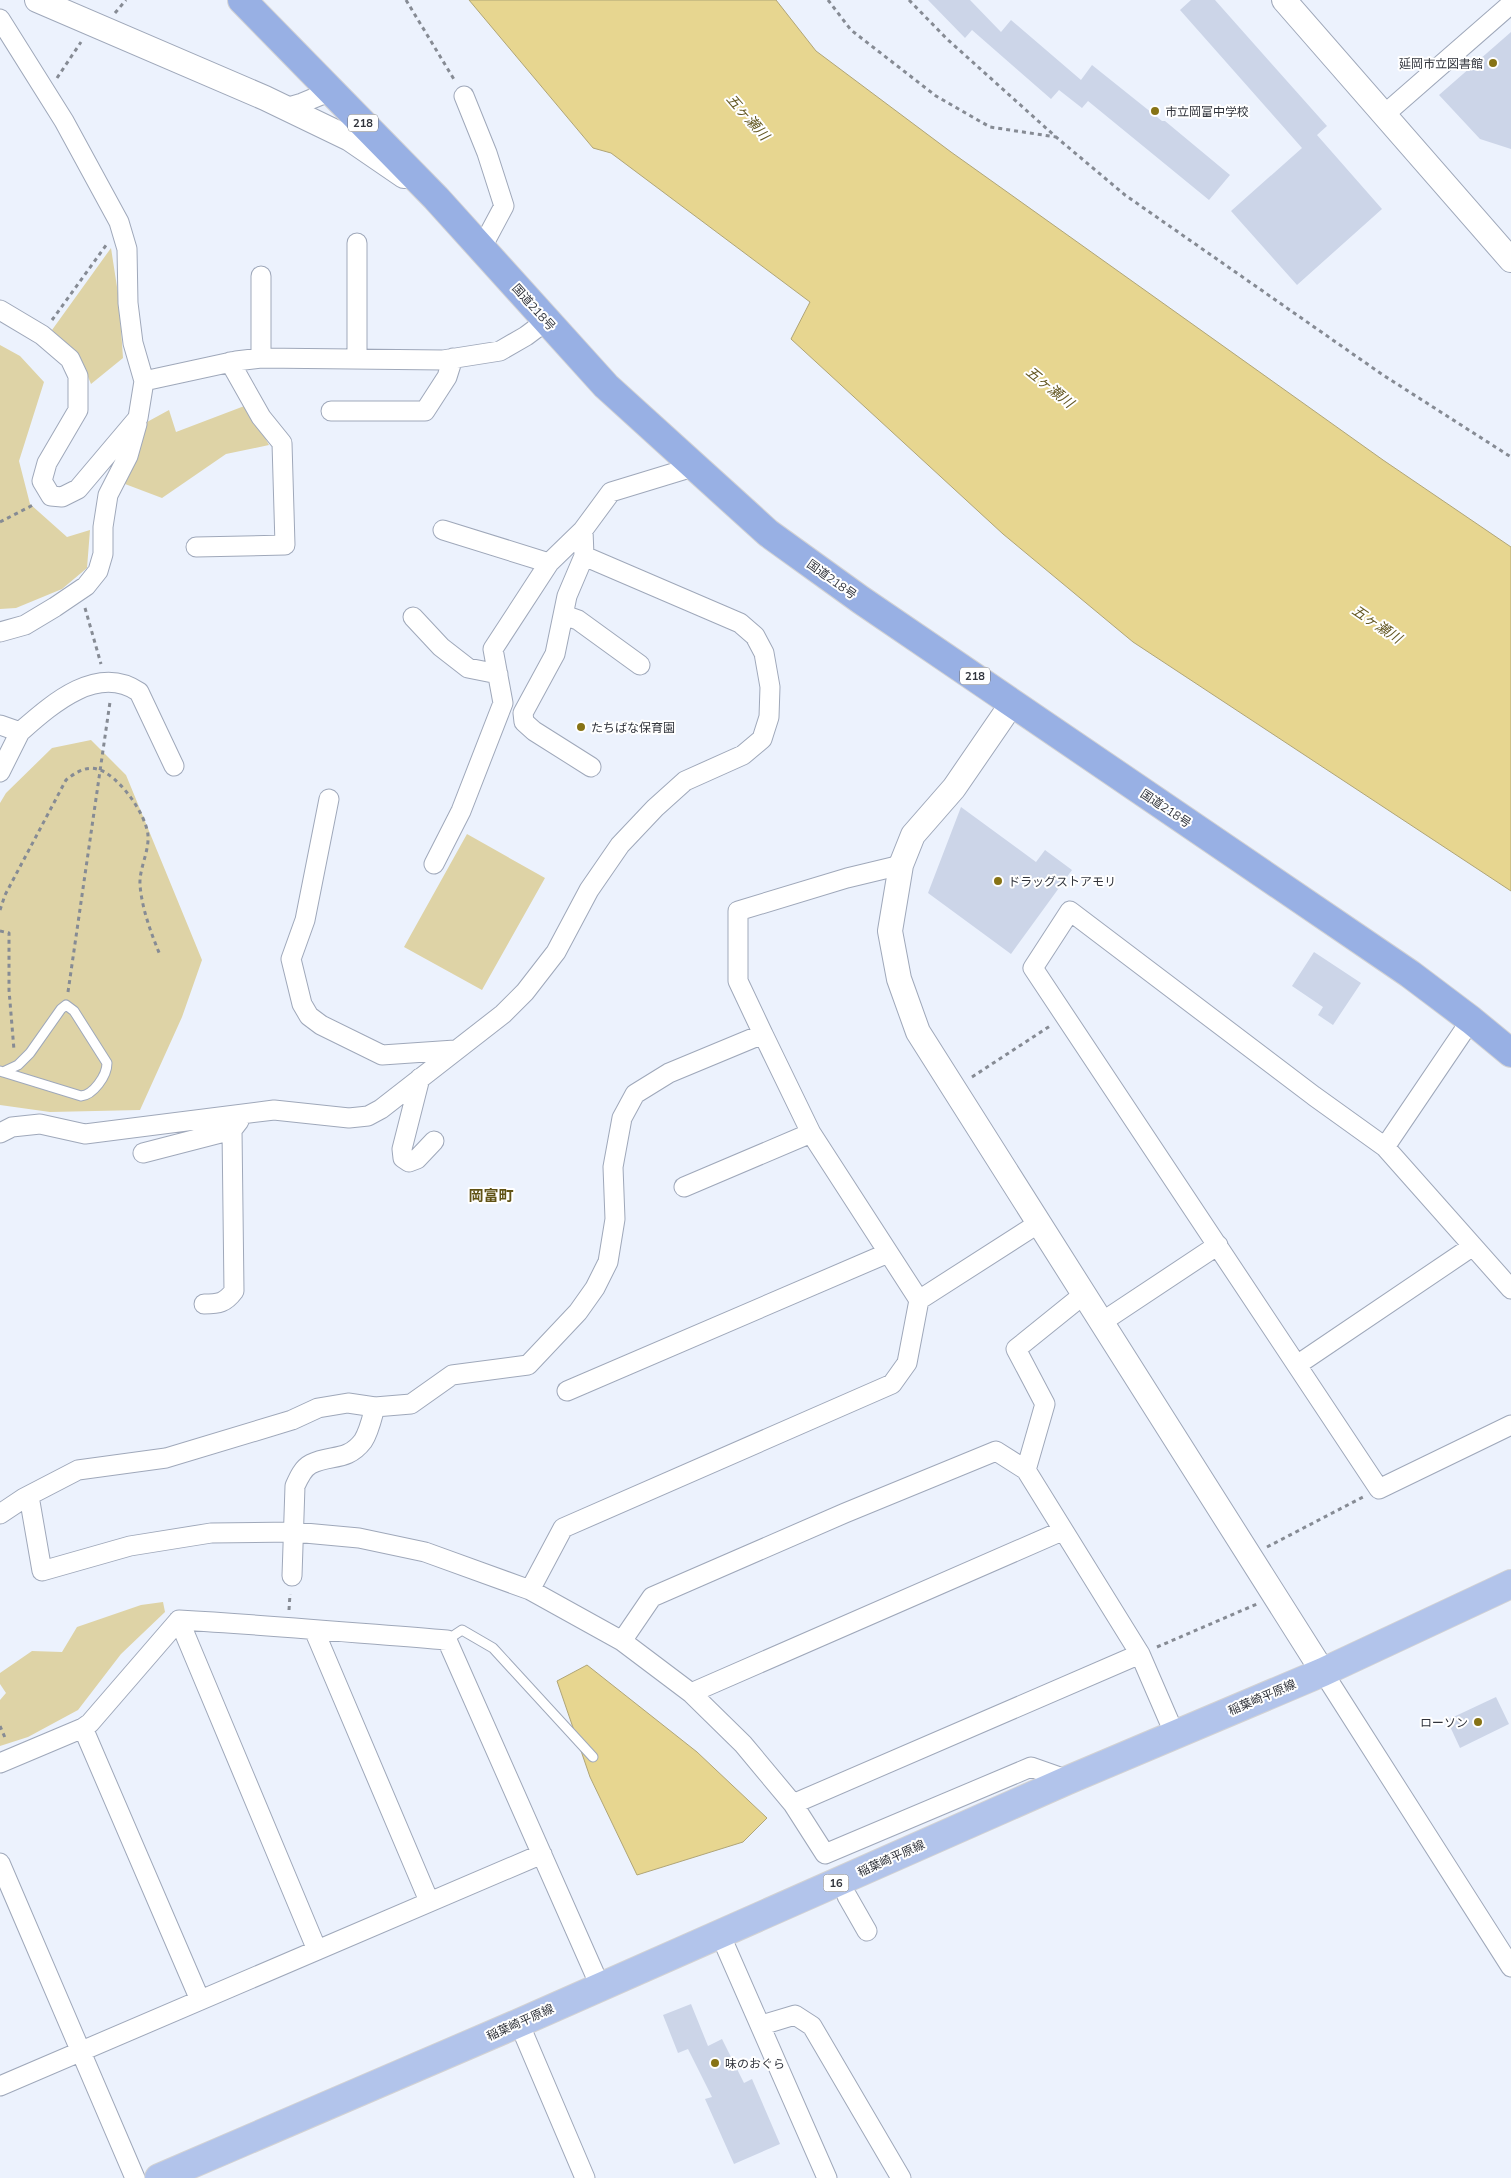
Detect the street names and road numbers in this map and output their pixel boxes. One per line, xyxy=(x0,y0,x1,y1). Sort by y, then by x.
road number: 218 xyxy=(348,115,378,132)
street label: 国道218号 xyxy=(509,281,559,333)
street label: 国道218号 xyxy=(804,556,860,602)
road number: 218 xyxy=(960,668,990,684)
street label: 国道218号 xyxy=(1138,786,1194,830)
street label: 稲葉崎平原線 xyxy=(1226,1676,1298,1718)
street label: 稲葉崎平原線 xyxy=(855,1837,927,1879)
road number: 16 xyxy=(824,1875,848,1892)
street label: 稲葉崎平原線 xyxy=(484,2001,556,2043)

